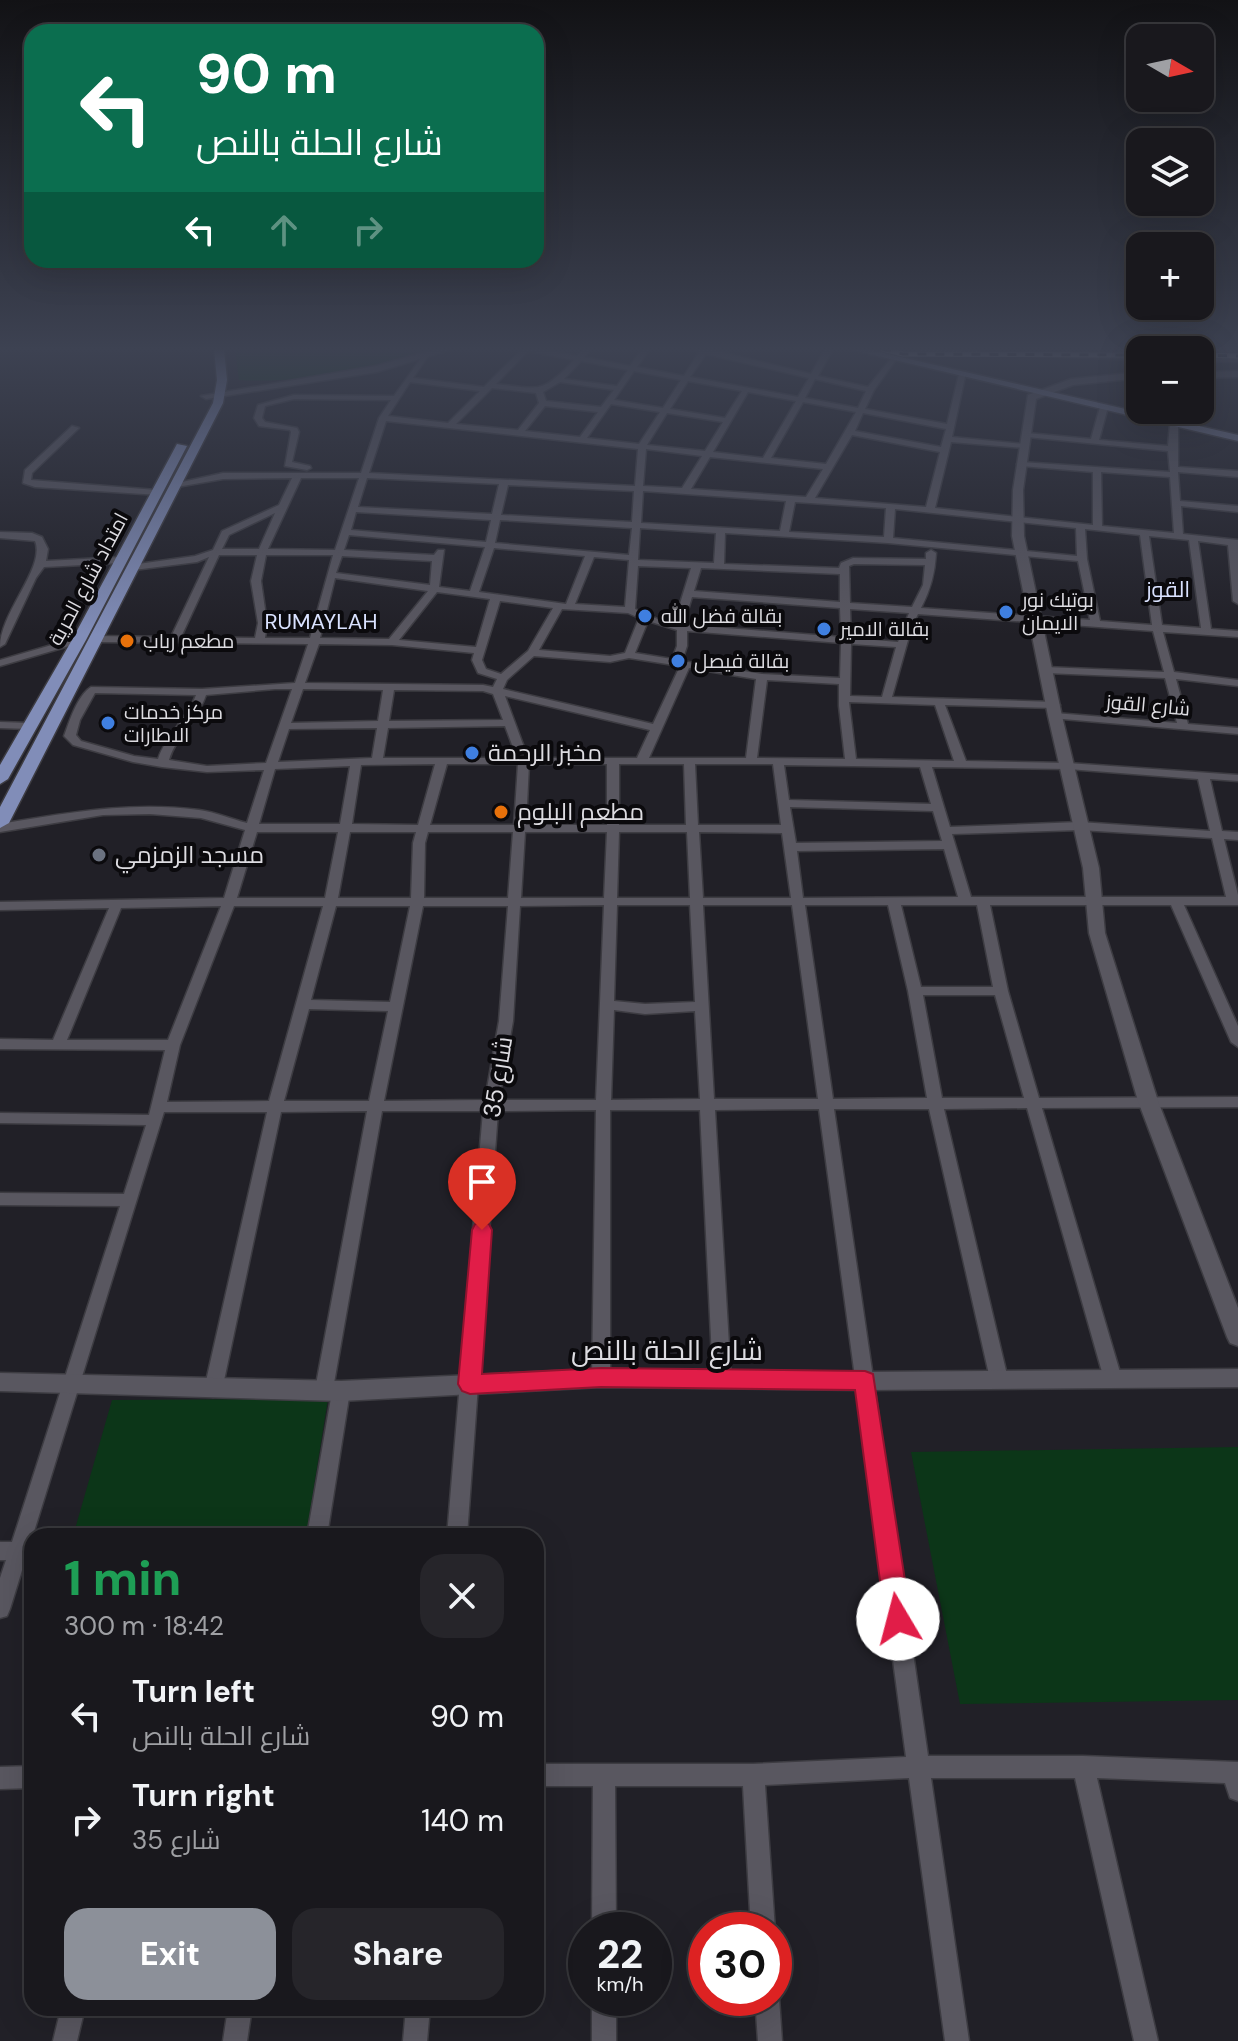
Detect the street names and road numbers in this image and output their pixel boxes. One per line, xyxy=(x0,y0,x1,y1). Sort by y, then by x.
street label: امتداد شارع الحرية xyxy=(42,508,135,650)
street label: شارع القوز xyxy=(1104,688,1191,723)
street label: شارع 35 xyxy=(476,1034,520,1120)
street label: شارع الحلة بالنص xyxy=(571,1332,763,1369)

